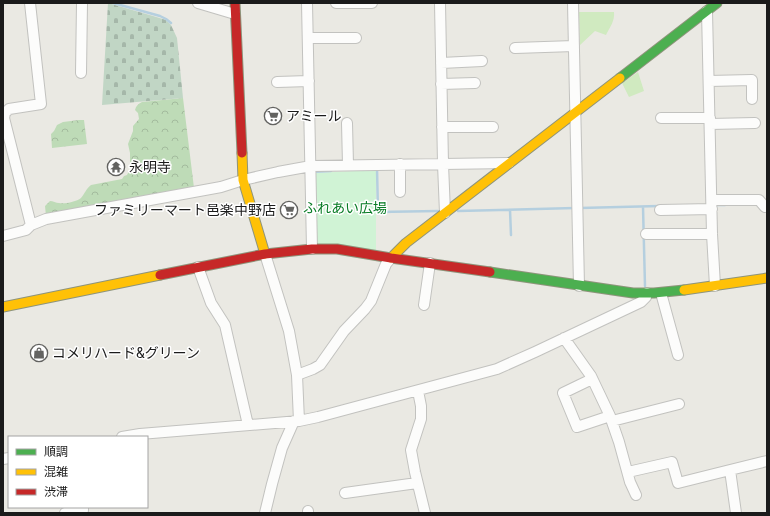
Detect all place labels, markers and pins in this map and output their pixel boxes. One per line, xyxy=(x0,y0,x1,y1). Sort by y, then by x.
supermarket icon: アミール xyxy=(263,106,283,126)
place label: アミール xyxy=(286,108,342,124)
temple icon: 永明寺 xyxy=(106,157,126,177)
place label: 永明寺 xyxy=(129,159,171,175)
supermarket icon: ファミリーマート邑楽中野店 xyxy=(279,200,299,220)
place label: ファミリーマート邑楽中野店 xyxy=(94,202,276,218)
shop icon: コメリハード&グリーン xyxy=(29,343,49,363)
place label: コメリハード&グリーン xyxy=(52,345,200,361)

